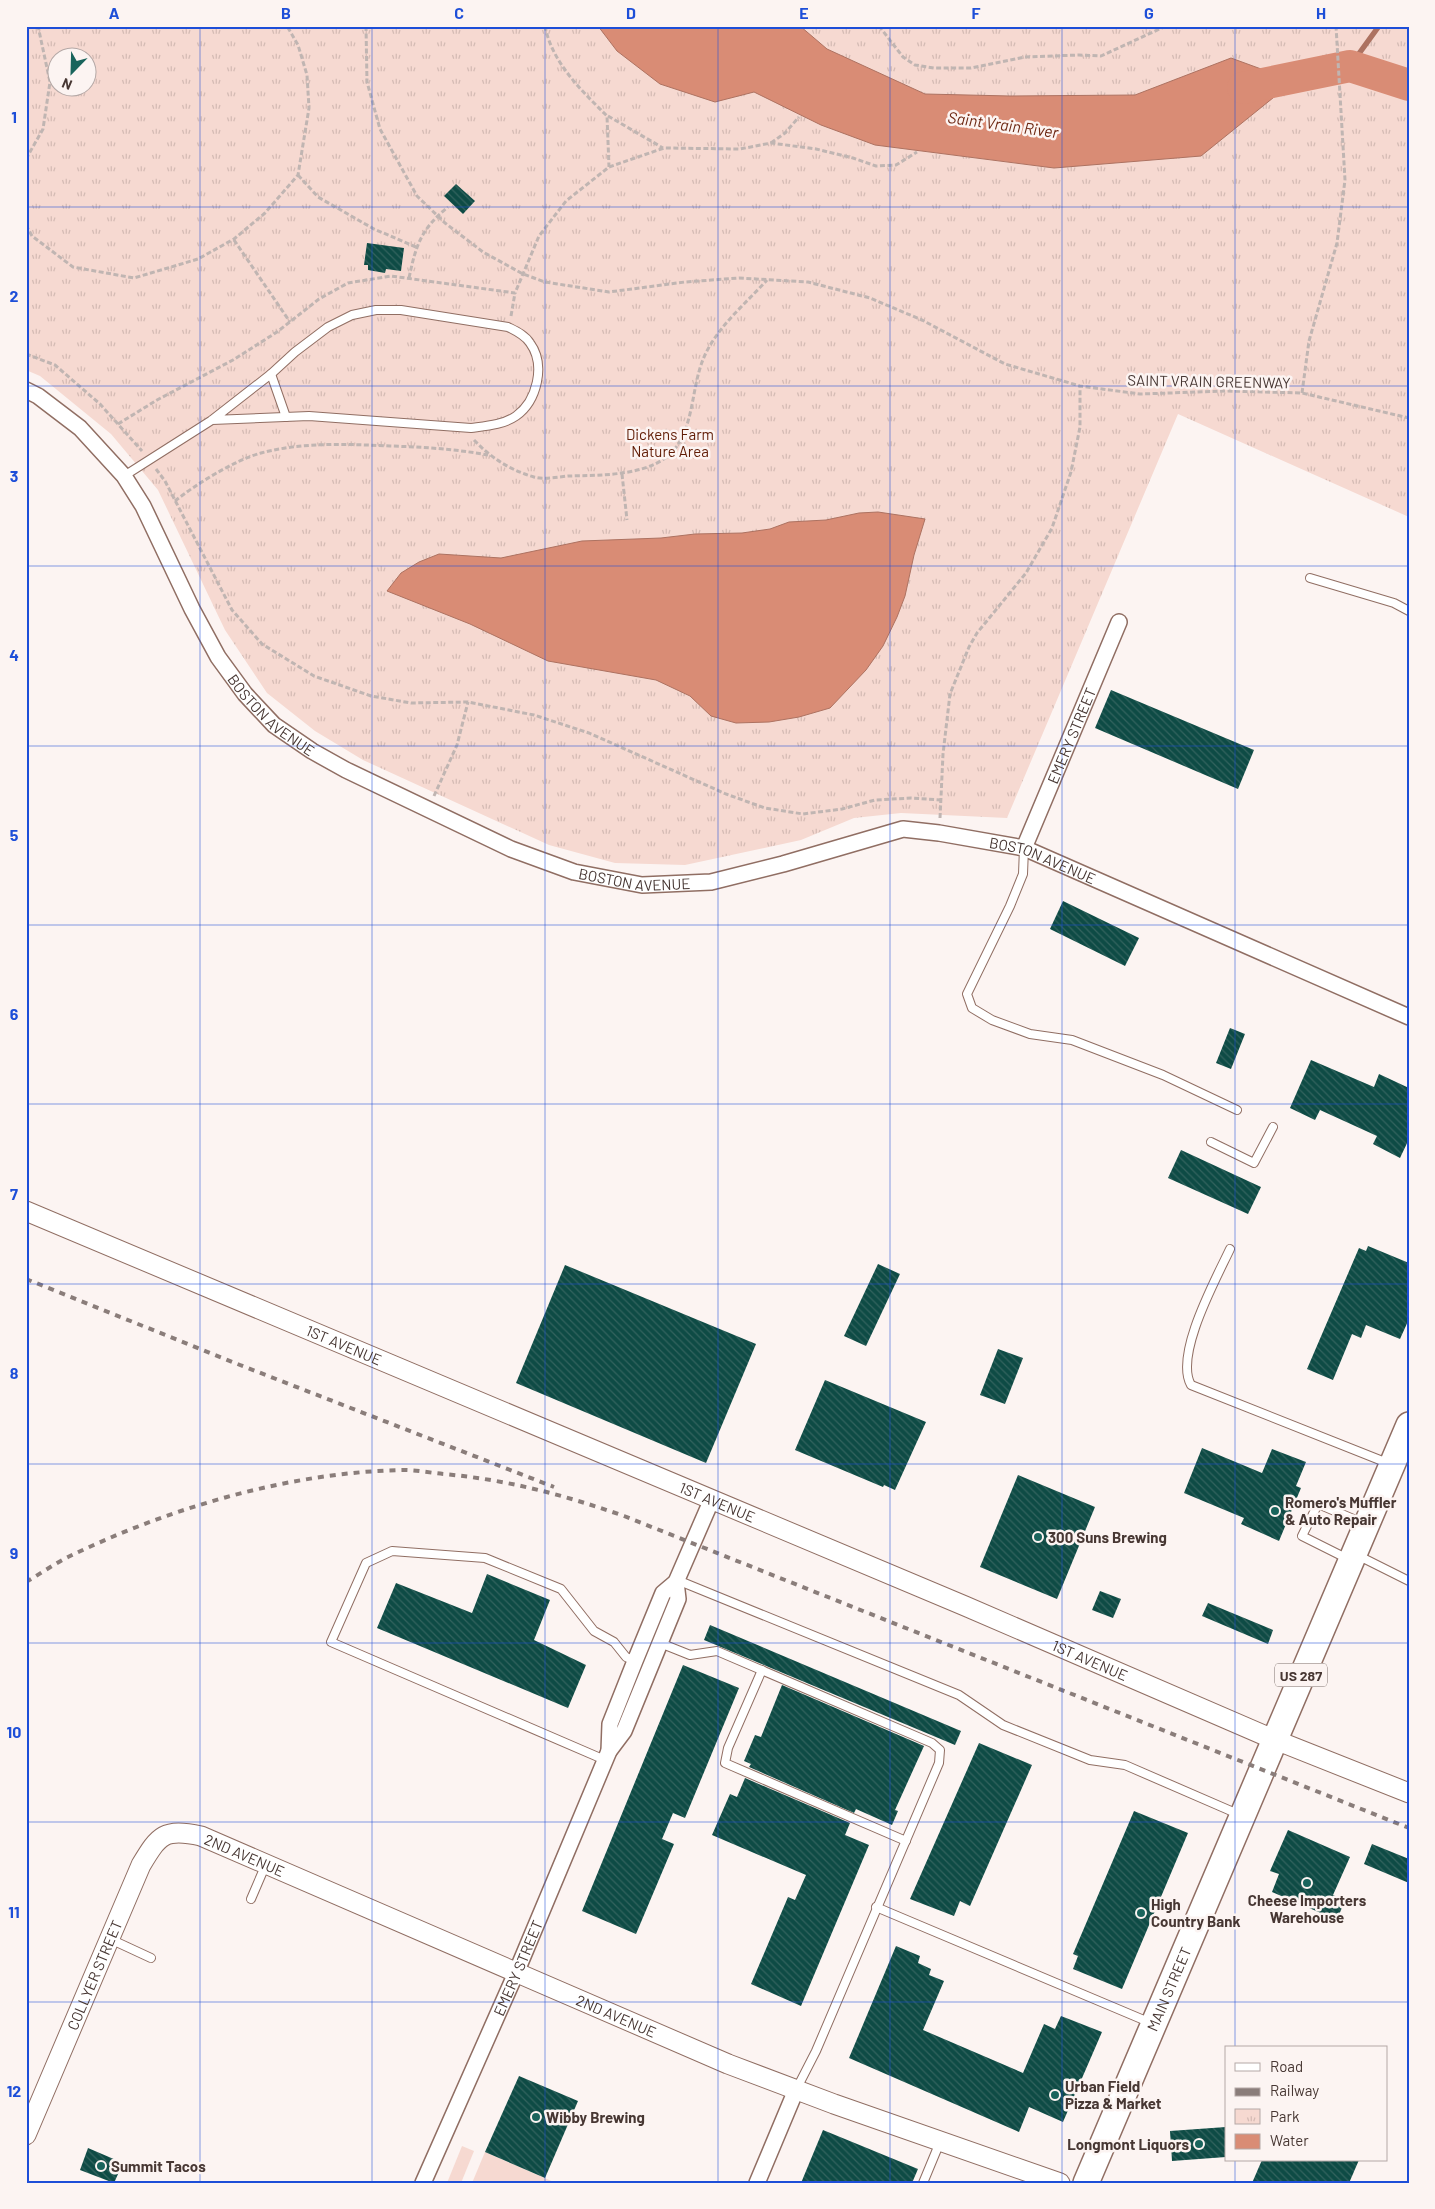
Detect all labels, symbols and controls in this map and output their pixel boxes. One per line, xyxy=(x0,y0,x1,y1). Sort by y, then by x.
text: A xyxy=(109,3,120,22)
text: B xyxy=(281,3,291,22)
text: C xyxy=(454,3,464,22)
text: D xyxy=(626,3,636,22)
text: E xyxy=(799,3,809,22)
text: F xyxy=(972,3,981,22)
text: G xyxy=(1144,3,1154,22)
text: H xyxy=(1316,3,1326,22)
north arrow xyxy=(48,48,98,98)
text: N xyxy=(59,75,74,94)
text: 1 xyxy=(11,107,17,126)
water label: Saint Vrain River xyxy=(946,107,1061,141)
text: 2 xyxy=(10,286,19,305)
street label: SAINT VRAIN GREENWAY xyxy=(1127,371,1291,391)
park label: Dickens Farm Nature Area xyxy=(626,425,714,460)
text: 3 xyxy=(10,466,18,485)
text: 4 xyxy=(9,645,19,664)
street label: BOSTON AVENUE xyxy=(224,670,318,759)
street label: EMERY STREET xyxy=(1043,685,1099,786)
text: 5 xyxy=(10,825,19,844)
street label: BOSTON AVENUE xyxy=(988,833,1099,887)
street label: BOSTON AVENUE xyxy=(577,864,691,894)
text: 6 xyxy=(10,1004,19,1023)
text: 7 xyxy=(10,1184,18,1203)
street label: 1ST AVENUE xyxy=(303,1321,385,1369)
text: 8 xyxy=(10,1363,19,1382)
street label: 1ST AVENUE xyxy=(677,1478,758,1526)
place label: Romero's Muffler & Auto Repair xyxy=(1285,1493,1397,1528)
marker: Romero's Muffler & Auto Repair xyxy=(1269,1505,1281,1517)
place label: 300 Suns Brewing xyxy=(1048,1528,1167,1546)
marker: 300 Suns Brewing xyxy=(1032,1531,1044,1543)
text: 9 xyxy=(10,1543,18,1562)
street label: 1ST AVENUE xyxy=(1050,1636,1131,1684)
road number: US 287 xyxy=(1275,1664,1327,1686)
text: 10 xyxy=(7,1722,21,1741)
street label: 2ND AVENUE xyxy=(202,1830,287,1880)
marker: Cheese Importers Warehouse xyxy=(1301,1877,1313,1889)
place label: Cheese Importers Warehouse xyxy=(1248,1891,1367,1926)
place label: High Country Bank xyxy=(1151,1895,1240,1930)
text: 11 xyxy=(8,1902,20,1921)
marker: High Country Bank xyxy=(1135,1907,1147,1919)
street label: COLLYER STREET xyxy=(63,1917,126,2033)
street label: EMERY STREET xyxy=(489,1917,546,2019)
street label: MAIN STREET xyxy=(1143,1944,1195,2034)
street label: 2ND AVENUE xyxy=(574,1990,659,2041)
legend xyxy=(1225,2046,1388,2162)
text: Road xyxy=(1270,2057,1303,2075)
place label: Urban Field Pizza & Market xyxy=(1065,2077,1162,2112)
text: 12 xyxy=(7,2081,21,2100)
text: Railway xyxy=(1270,2081,1319,2099)
marker: Urban Field Pizza & Market xyxy=(1049,2089,1061,2101)
text: Park xyxy=(1270,2107,1300,2125)
place label: Wibby Brewing xyxy=(546,2108,645,2126)
marker: Wibby Brewing xyxy=(530,2111,542,2123)
text: Water xyxy=(1270,2131,1309,2149)
place label: Longmont Liquors xyxy=(1067,2135,1189,2153)
marker: Longmont Liquors xyxy=(1193,2138,1205,2150)
place label: Summit Tacos xyxy=(111,2157,206,2175)
marker: Summit Tacos xyxy=(95,2160,107,2172)

